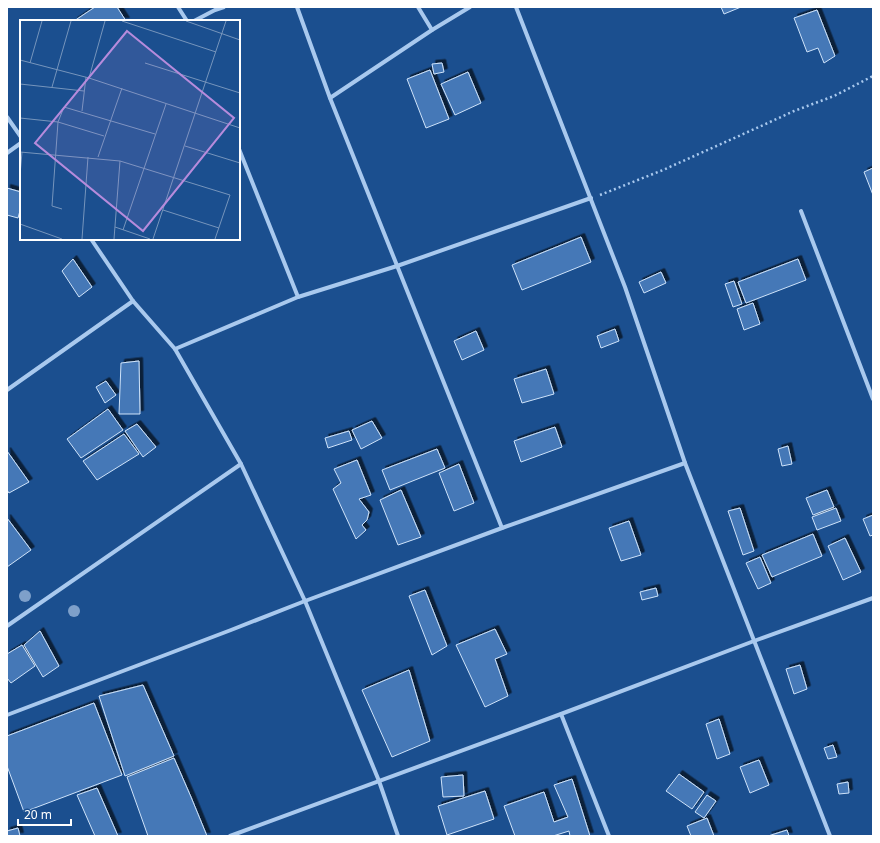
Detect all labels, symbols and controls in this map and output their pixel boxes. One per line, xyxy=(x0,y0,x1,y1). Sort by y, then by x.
inset map xyxy=(20,20,240,240)
scale bar xyxy=(18,801,71,827)
text: 20 m xyxy=(24,806,52,823)

